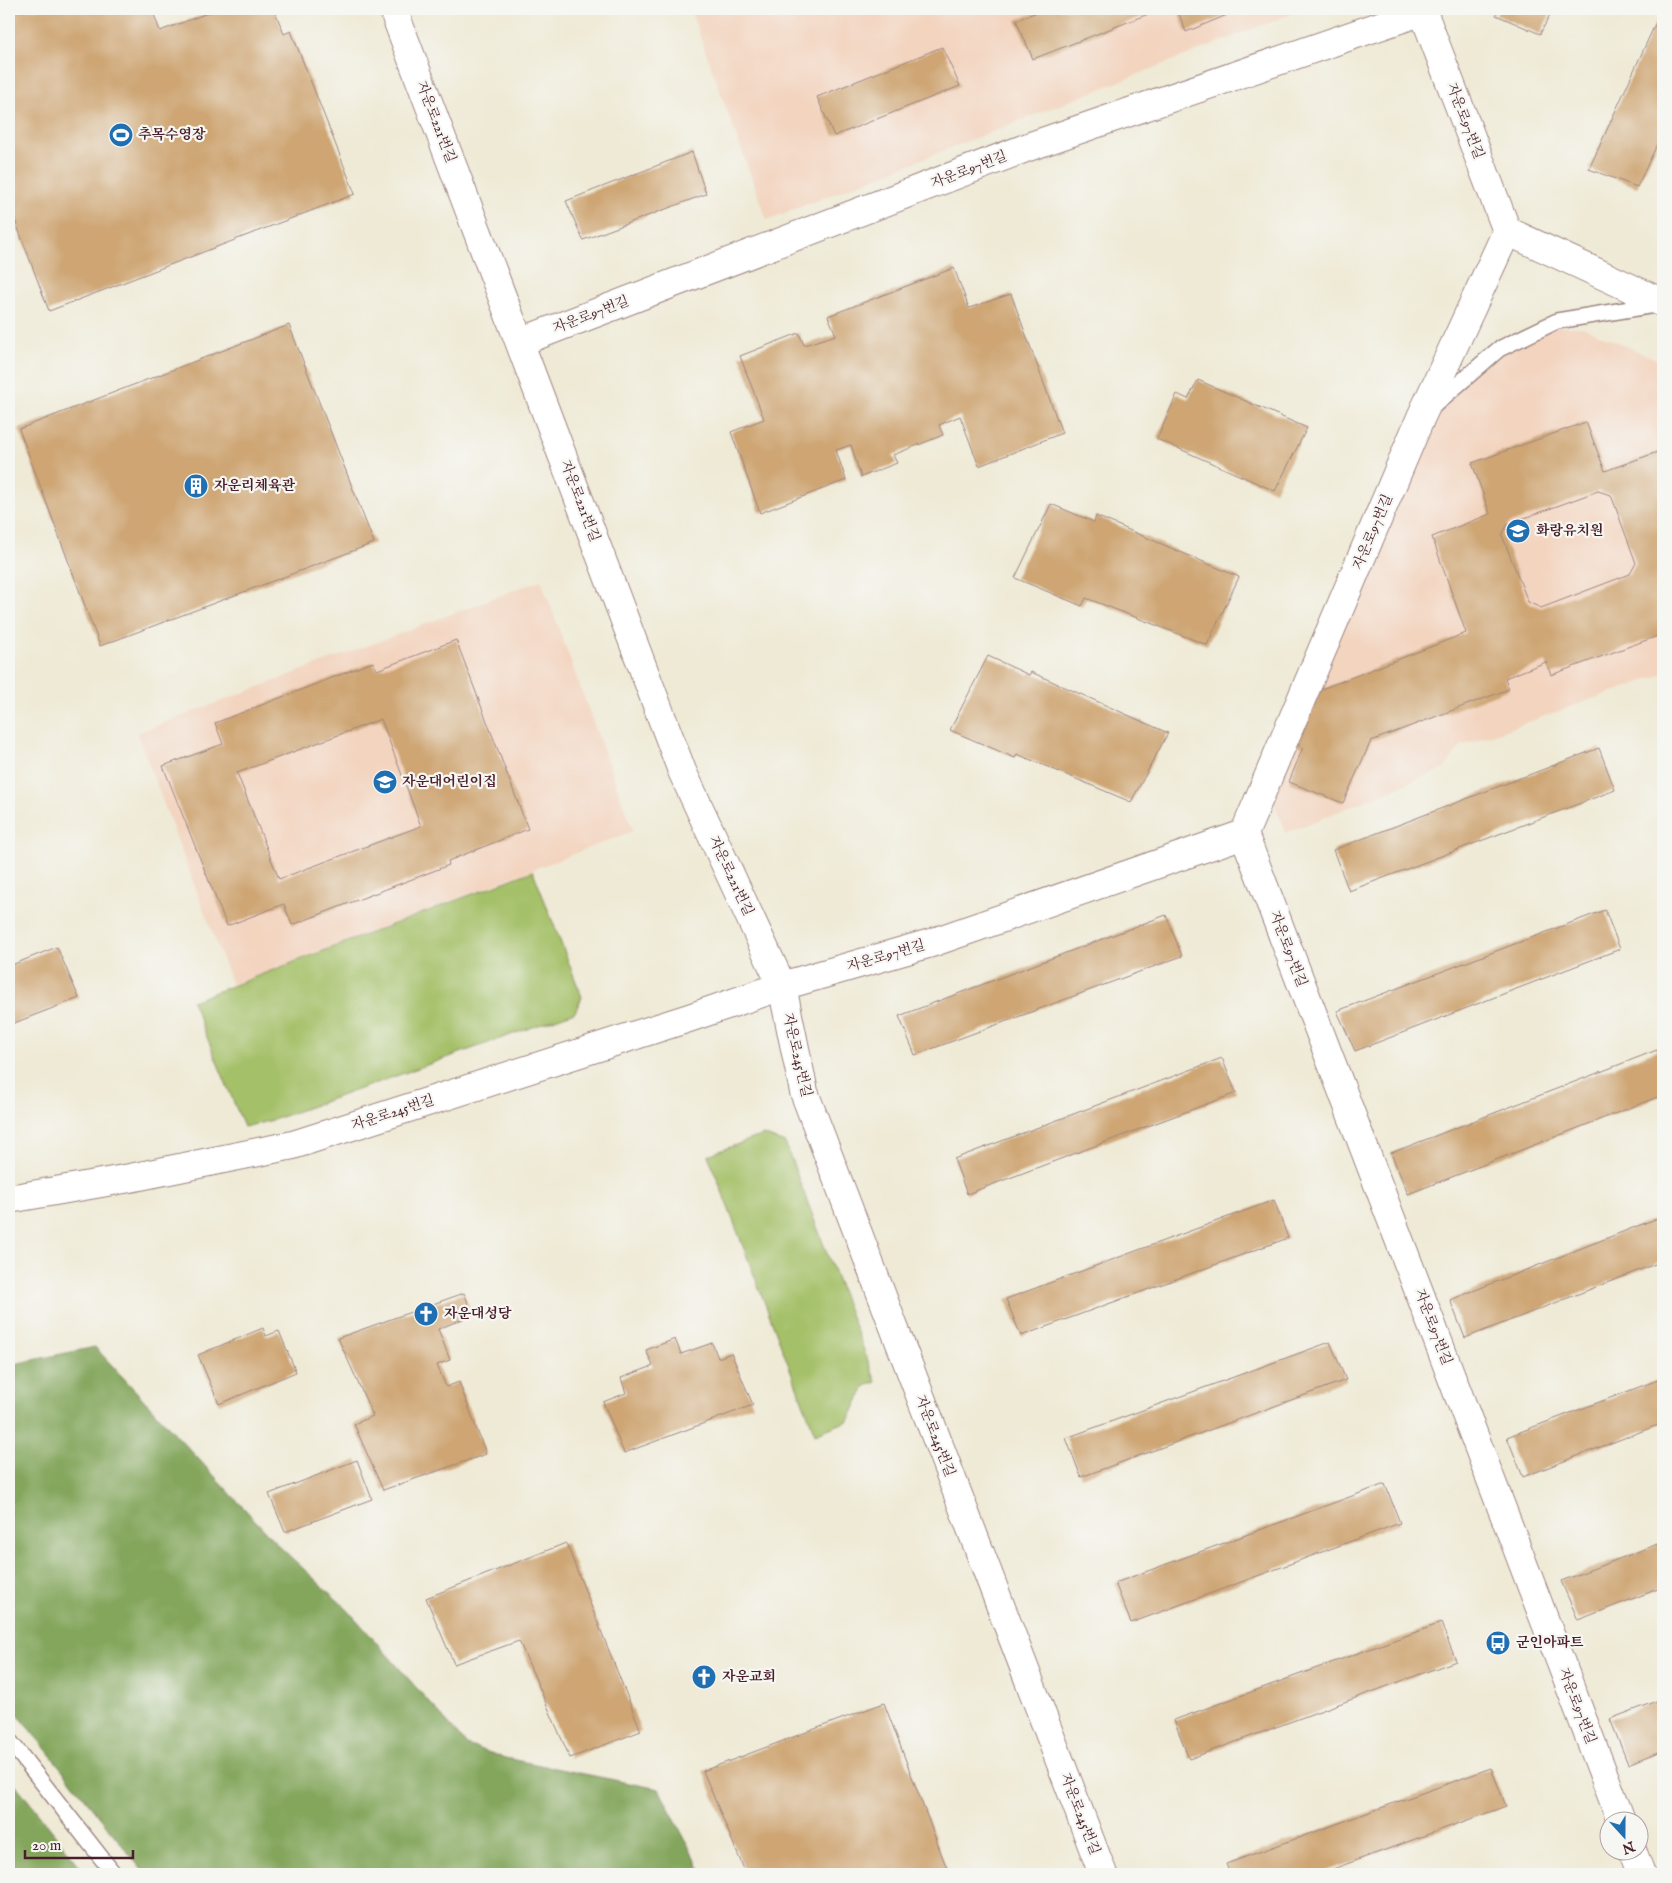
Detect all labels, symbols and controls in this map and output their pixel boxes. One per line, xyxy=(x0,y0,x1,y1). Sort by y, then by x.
street label: 자운로221번길 xyxy=(412,79,460,165)
street label: 자운로97번길 xyxy=(1442,80,1488,162)
sports icon: 추목수영장 xyxy=(108,122,134,148)
place label: 추목수영장 xyxy=(138,126,206,144)
street label: 자운로97번길 xyxy=(928,147,1010,193)
street label: 자운로97번길 xyxy=(550,292,632,338)
street label: 자운로221번길 xyxy=(556,458,604,544)
building icon: 자운리체육관 xyxy=(183,473,209,499)
place label: 자운리체육관 xyxy=(214,477,296,495)
street label: 자운로97번길 xyxy=(1349,492,1397,572)
school or university icon: 화랑유치원 xyxy=(1505,518,1531,544)
place label: 화랑유치원 xyxy=(1536,522,1604,540)
school or university icon: 자운대어린이집 xyxy=(372,769,398,795)
place label: 자운대어린이집 xyxy=(402,773,497,791)
street label: 자운로221번길 xyxy=(705,833,757,919)
street label: 자운로97번길 xyxy=(1265,908,1311,990)
street label: 자운로97번길 xyxy=(845,936,927,976)
street label: 자운로245번길 xyxy=(779,1011,815,1099)
street label: 자운로245번길 xyxy=(349,1091,437,1135)
street label: 자운로97번길 xyxy=(1410,1286,1456,1368)
church icon: 자운대성당 xyxy=(413,1301,439,1327)
place label: 자운대성당 xyxy=(444,1305,512,1323)
street label: 자운로245번길 xyxy=(911,1393,959,1479)
bus stop icon: 군인아파트 xyxy=(1485,1630,1511,1656)
place label: 군인아파트 xyxy=(1516,1634,1584,1652)
church icon: 자운교회 xyxy=(691,1664,717,1690)
street label: 자운로97번길 xyxy=(1554,1665,1600,1747)
place label: 자운교회 xyxy=(722,1668,776,1686)
street label: 자운로245번길 xyxy=(1056,1771,1104,1857)
north arrow xyxy=(1600,1810,1650,1860)
scale bar xyxy=(25,1828,132,1860)
text: 20 m xyxy=(32,1836,62,1855)
text: N xyxy=(1619,1836,1638,1858)

